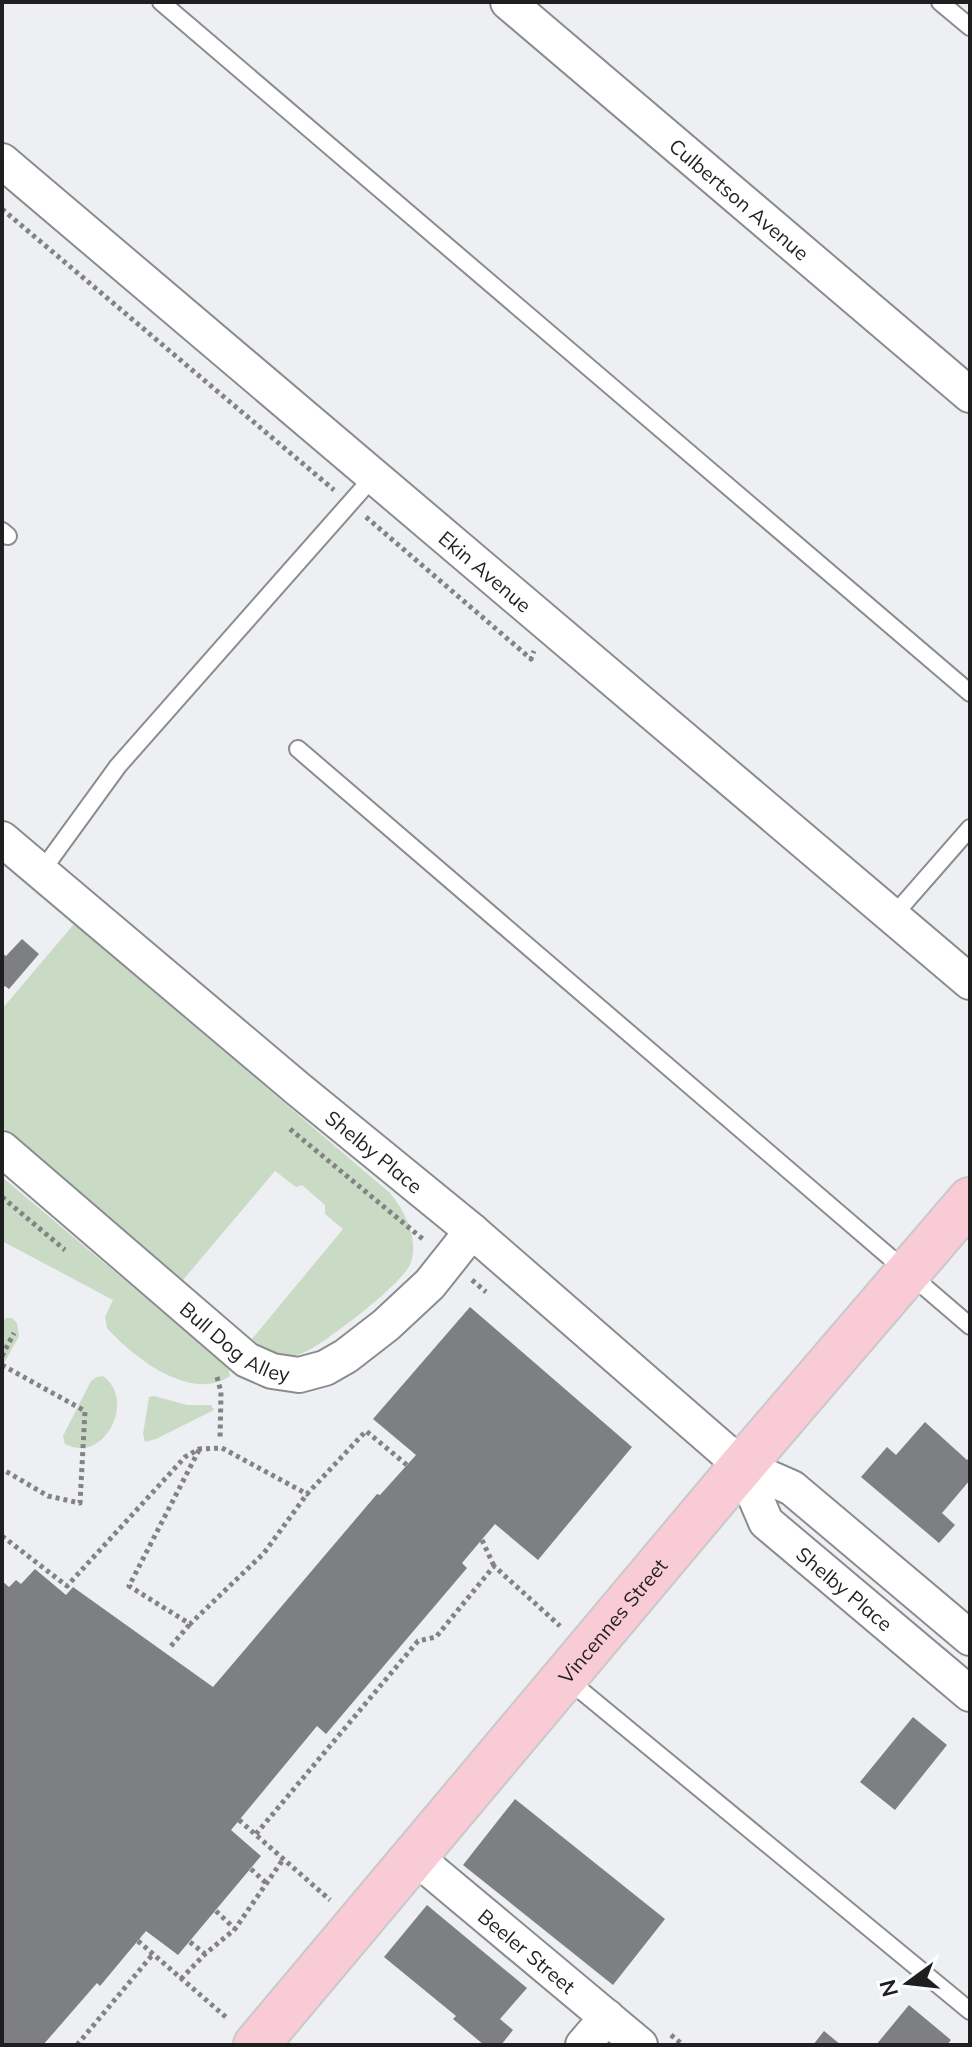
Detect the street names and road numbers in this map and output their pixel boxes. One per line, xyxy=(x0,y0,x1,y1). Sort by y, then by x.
street label: Culbertson Avenue xyxy=(665,133,814,265)
street label: Ekin Avenue xyxy=(434,525,537,617)
street label: Shelby Place xyxy=(321,1104,428,1198)
street label: Bull Dog Alley xyxy=(175,1296,292,1386)
street label: Shelby Place xyxy=(792,1541,898,1636)
street label: Vincennes Street xyxy=(552,1553,672,1688)
street label: Beeler Street xyxy=(473,1903,581,1998)

